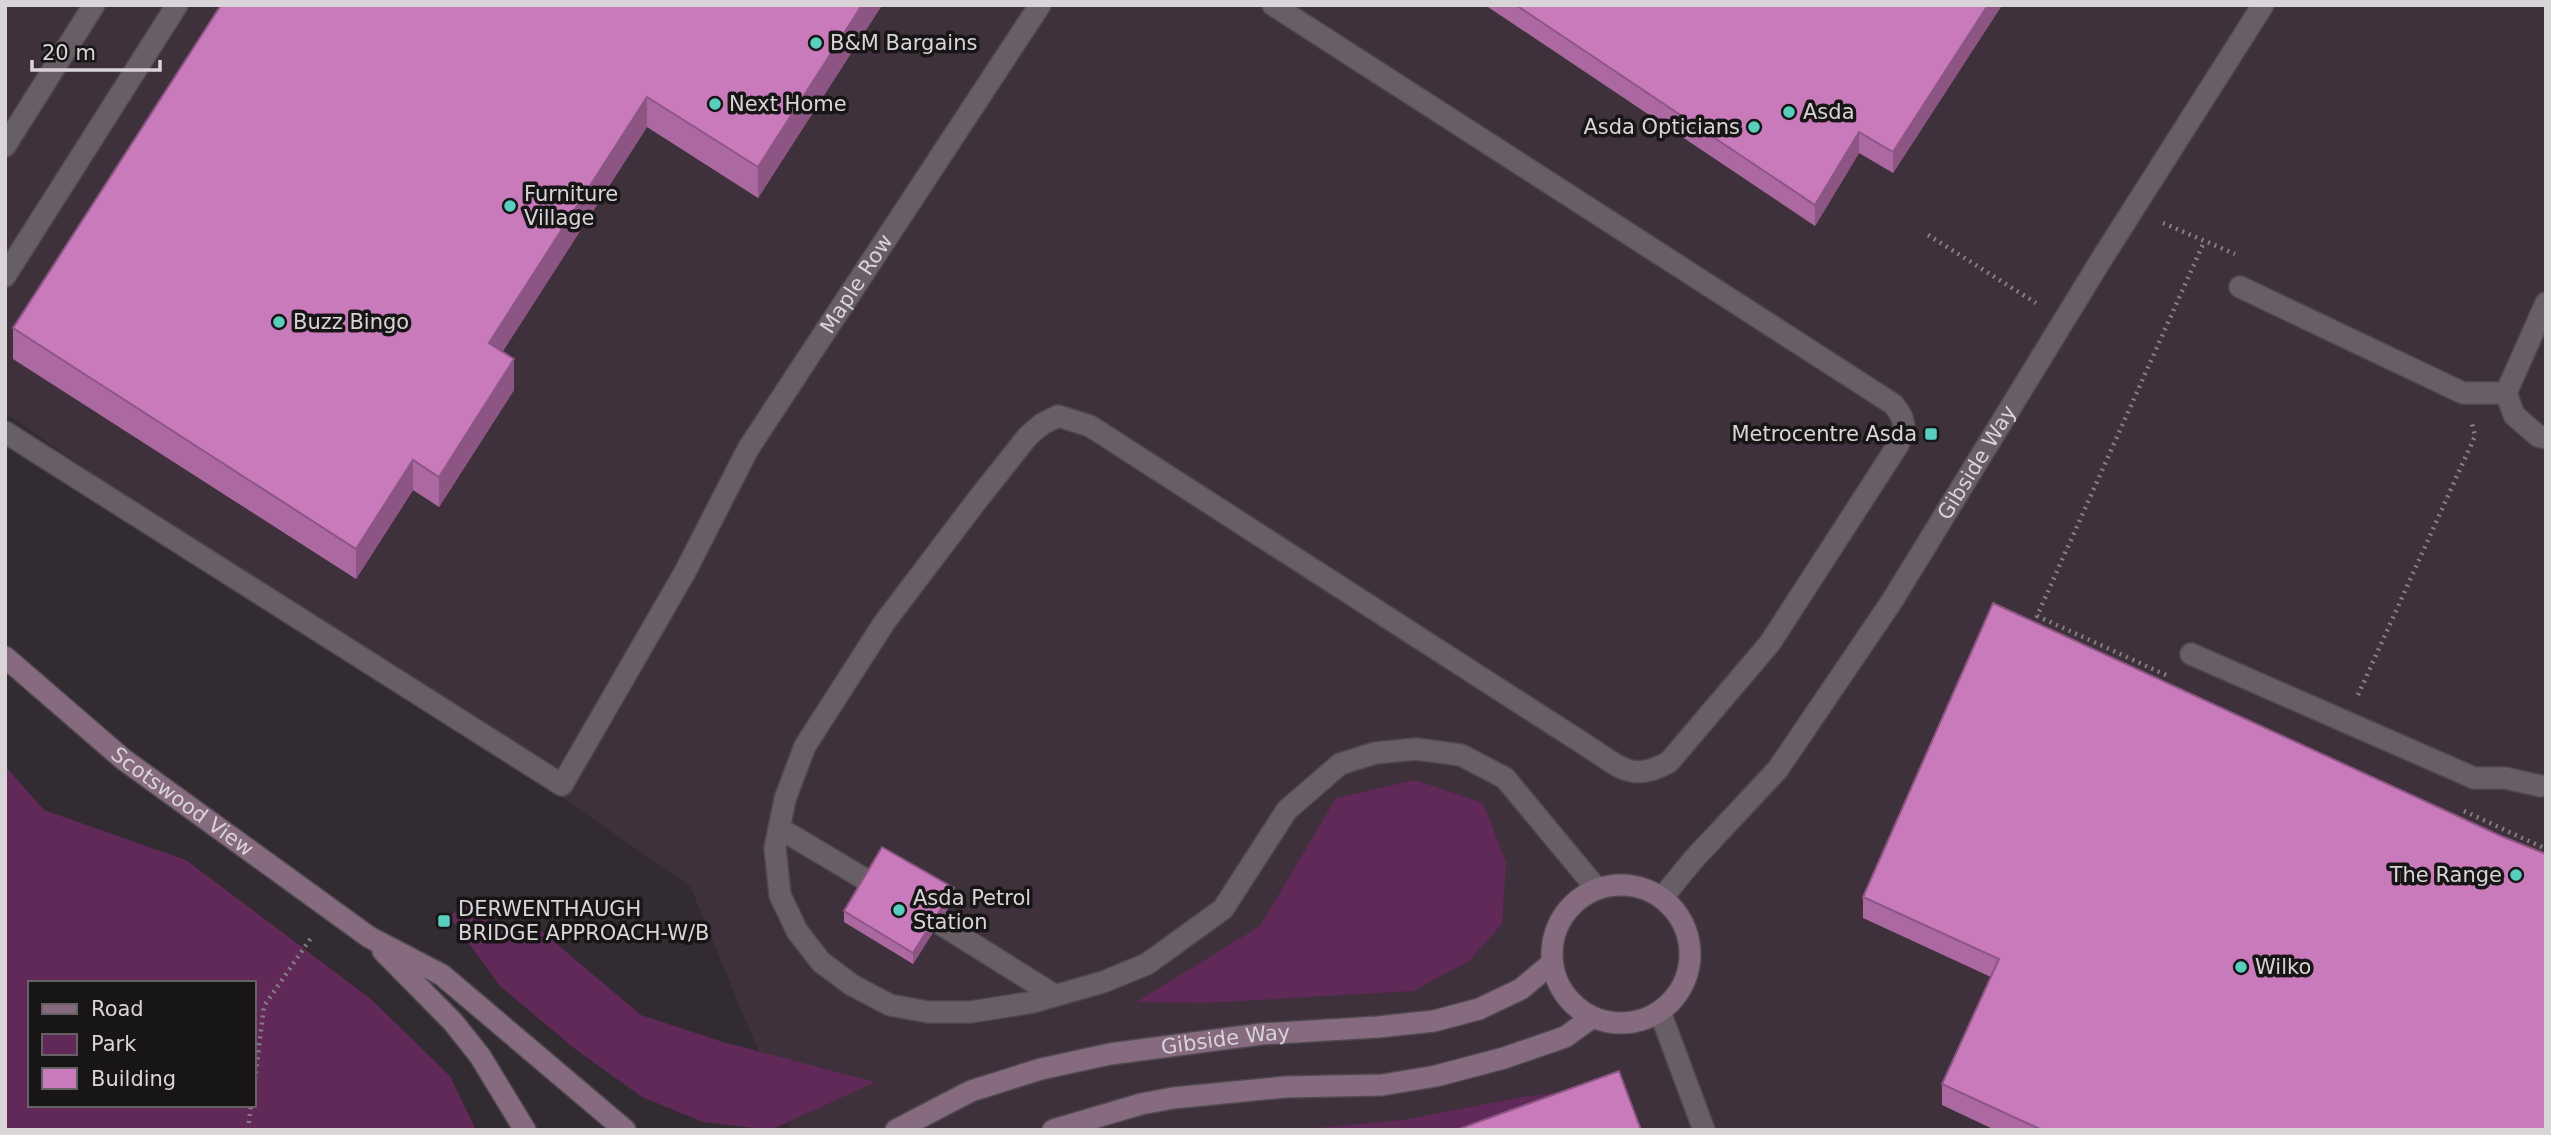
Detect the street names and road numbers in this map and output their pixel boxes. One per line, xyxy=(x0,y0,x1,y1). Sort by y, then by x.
street label: Maple Row xyxy=(815,230,898,338)
street label: Gibside Way xyxy=(1933,401,2021,524)
street label: Scotswood View xyxy=(106,742,258,861)
street label: Gibside Way xyxy=(1159,1020,1291,1059)

